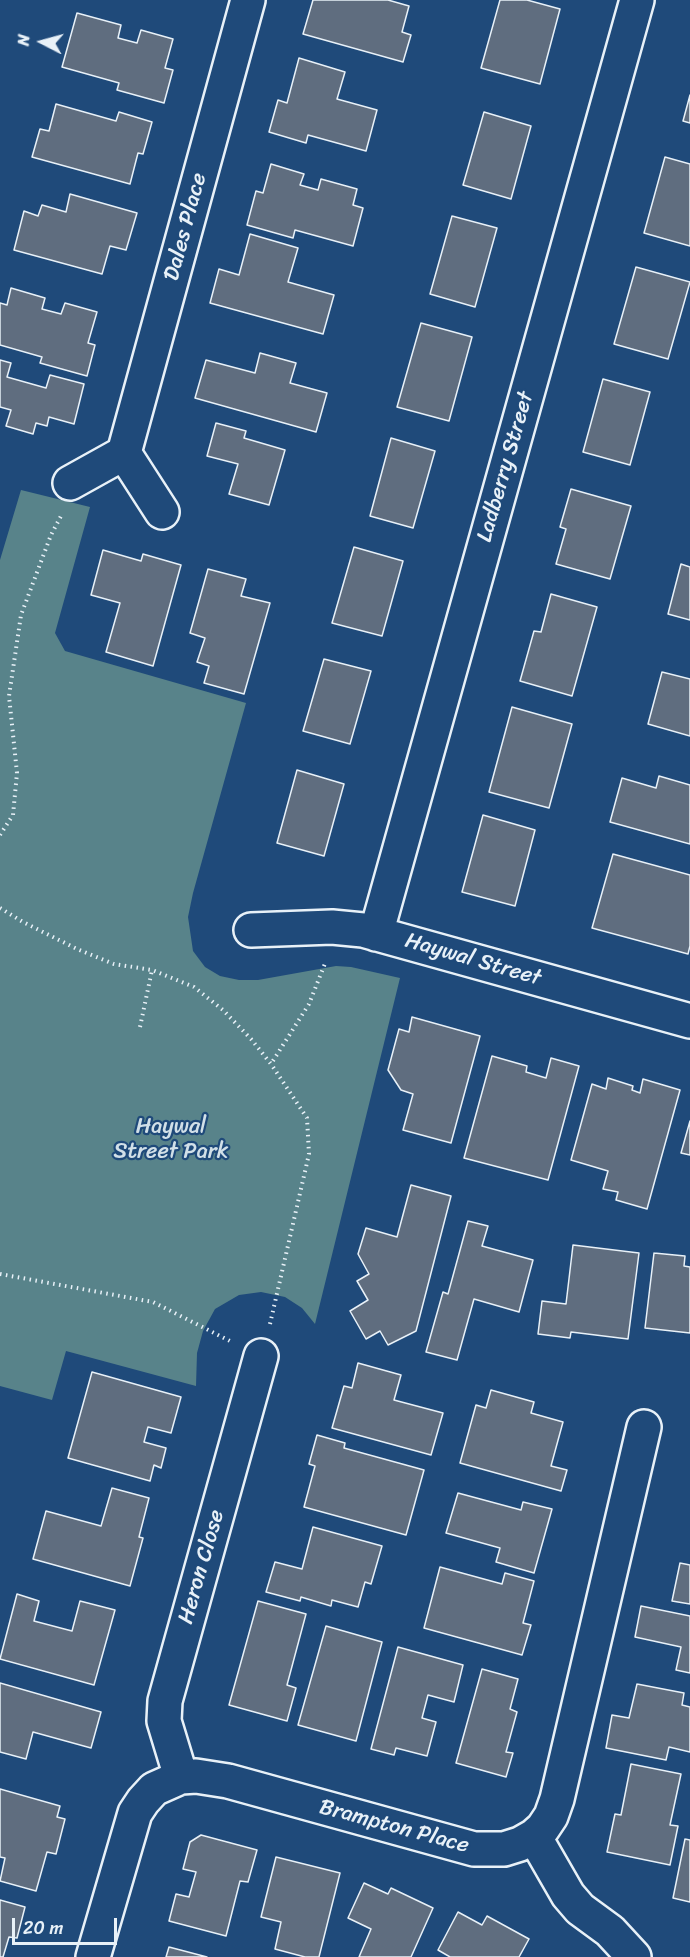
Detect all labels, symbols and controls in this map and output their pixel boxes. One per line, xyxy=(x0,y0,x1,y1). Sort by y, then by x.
north arrow xyxy=(12,12,72,72)
text: N xyxy=(9,33,39,47)
street label: Dales Place xyxy=(159,170,213,284)
street label: Ladberry Street xyxy=(472,389,540,545)
street label: Haywal Street xyxy=(402,928,544,992)
park label: Haywal Street Park xyxy=(114,1114,228,1166)
street label: Heron Close xyxy=(173,1507,231,1627)
street label: Brampton Place xyxy=(316,1794,472,1860)
scale bar xyxy=(15,1906,120,1944)
text: 20 m xyxy=(23,1912,63,1944)

